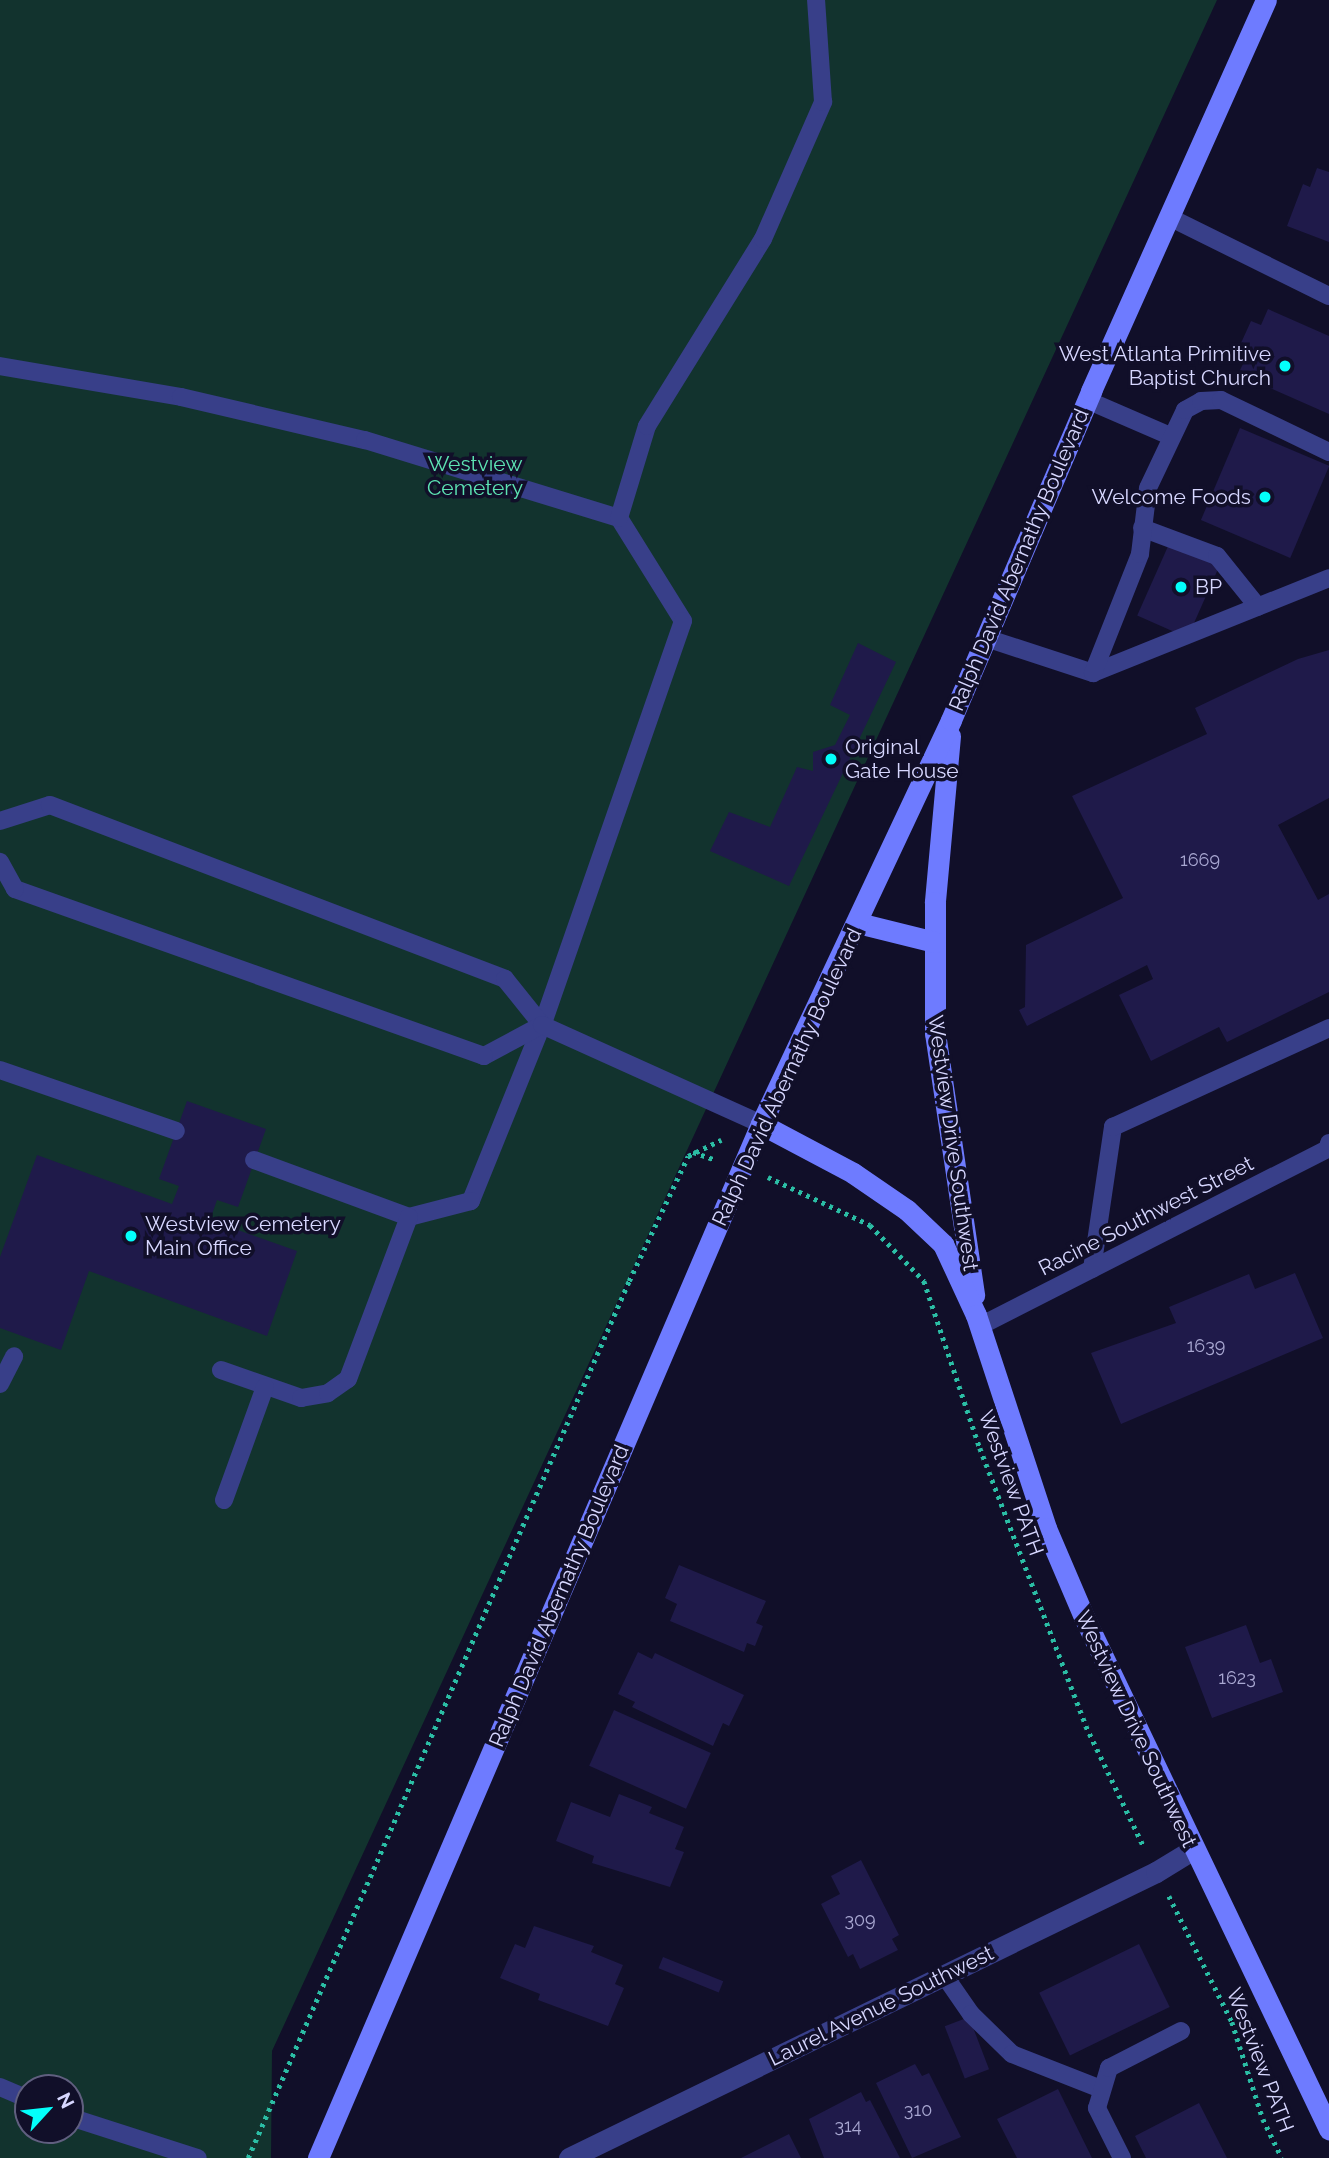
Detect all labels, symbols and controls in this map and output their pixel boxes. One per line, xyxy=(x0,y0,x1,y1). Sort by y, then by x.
place label: West Atlanta Primitive Baptist Church xyxy=(1058,341,1271,391)
marker: West Atlanta Primitive Baptist Church xyxy=(1277,358,1293,374)
street label: Ralph David Abernathy Boulevard xyxy=(944,405,1094,715)
park label: Westview Cemetery xyxy=(427,451,523,501)
place label: Welcome Foods xyxy=(1092,484,1251,510)
marker: Welcome Foods xyxy=(1257,489,1273,505)
place label: BP xyxy=(1195,574,1222,600)
marker: BP xyxy=(1173,579,1189,595)
place label: Original Gate House xyxy=(845,734,959,784)
marker: Original Gate House xyxy=(823,751,839,767)
house number: 1669 xyxy=(1180,849,1220,871)
street label: Ralph David Abernathy Boulevard xyxy=(707,924,867,1230)
street label: Westview Drive Southwest xyxy=(923,1013,983,1273)
street label: Racine Southwest Street xyxy=(1034,1151,1258,1281)
place label: Westview Cemetery Main Office xyxy=(145,1211,341,1261)
marker: Westview Cemetery Main Office xyxy=(123,1228,139,1244)
house number: 1639 xyxy=(1187,1335,1225,1357)
street label: Westview PATH xyxy=(973,1407,1049,1559)
street label: Ralph David Abernathy Boulevard xyxy=(484,1441,634,1751)
street label: Westview Drive Southwest xyxy=(1070,1606,1202,1852)
house number: 1623 xyxy=(1218,1667,1256,1689)
house number: 309 xyxy=(844,1909,876,1931)
street label: Laurel Avenue Southwest xyxy=(764,1940,998,2072)
street label: Westview PATH xyxy=(1221,1984,1299,2136)
north arrow xyxy=(14,2074,84,2144)
text: N xyxy=(53,2089,79,2112)
house number: 310 xyxy=(904,2099,932,2121)
house number: 314 xyxy=(834,2115,862,2137)

